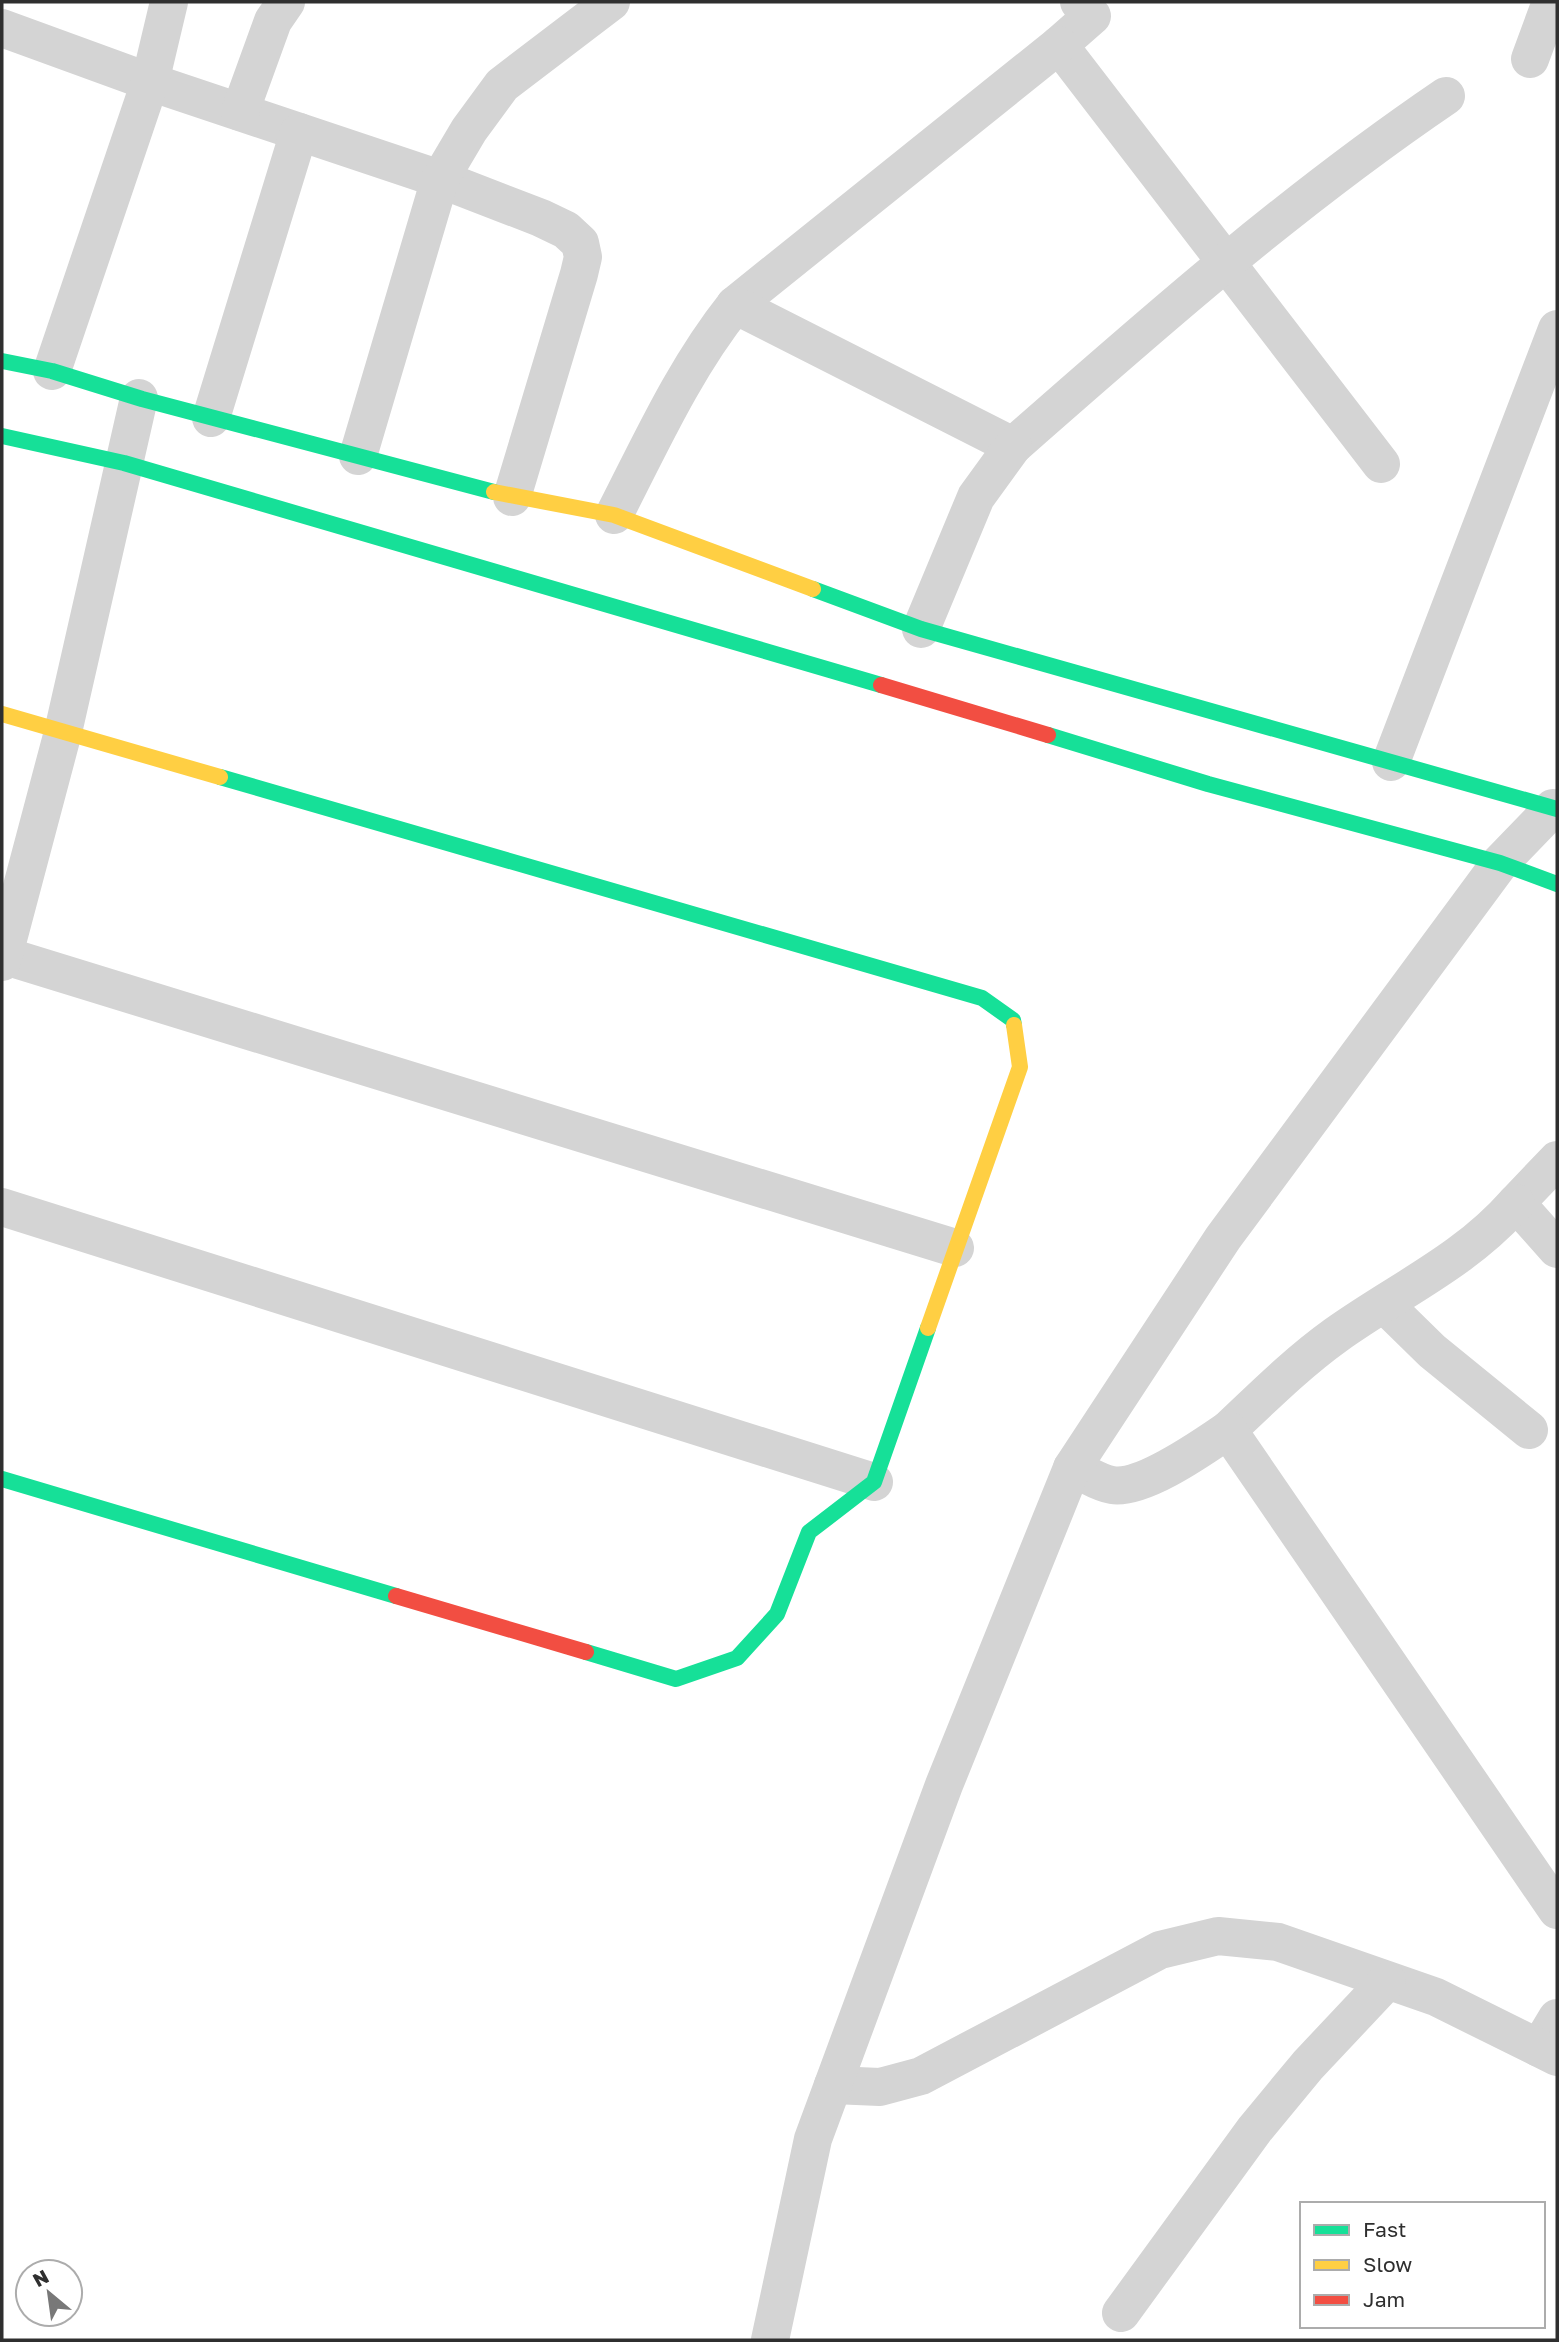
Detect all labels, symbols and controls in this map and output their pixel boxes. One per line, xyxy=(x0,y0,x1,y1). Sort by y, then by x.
legend xyxy=(1300,2202,1545,2328)
text: Fast xyxy=(1363,2216,1406,2242)
text: Slow xyxy=(1363,2251,1412,2277)
north arrow xyxy=(14,2258,84,2328)
text: N xyxy=(29,2264,52,2291)
text: Jam xyxy=(1363,2286,1405,2312)

